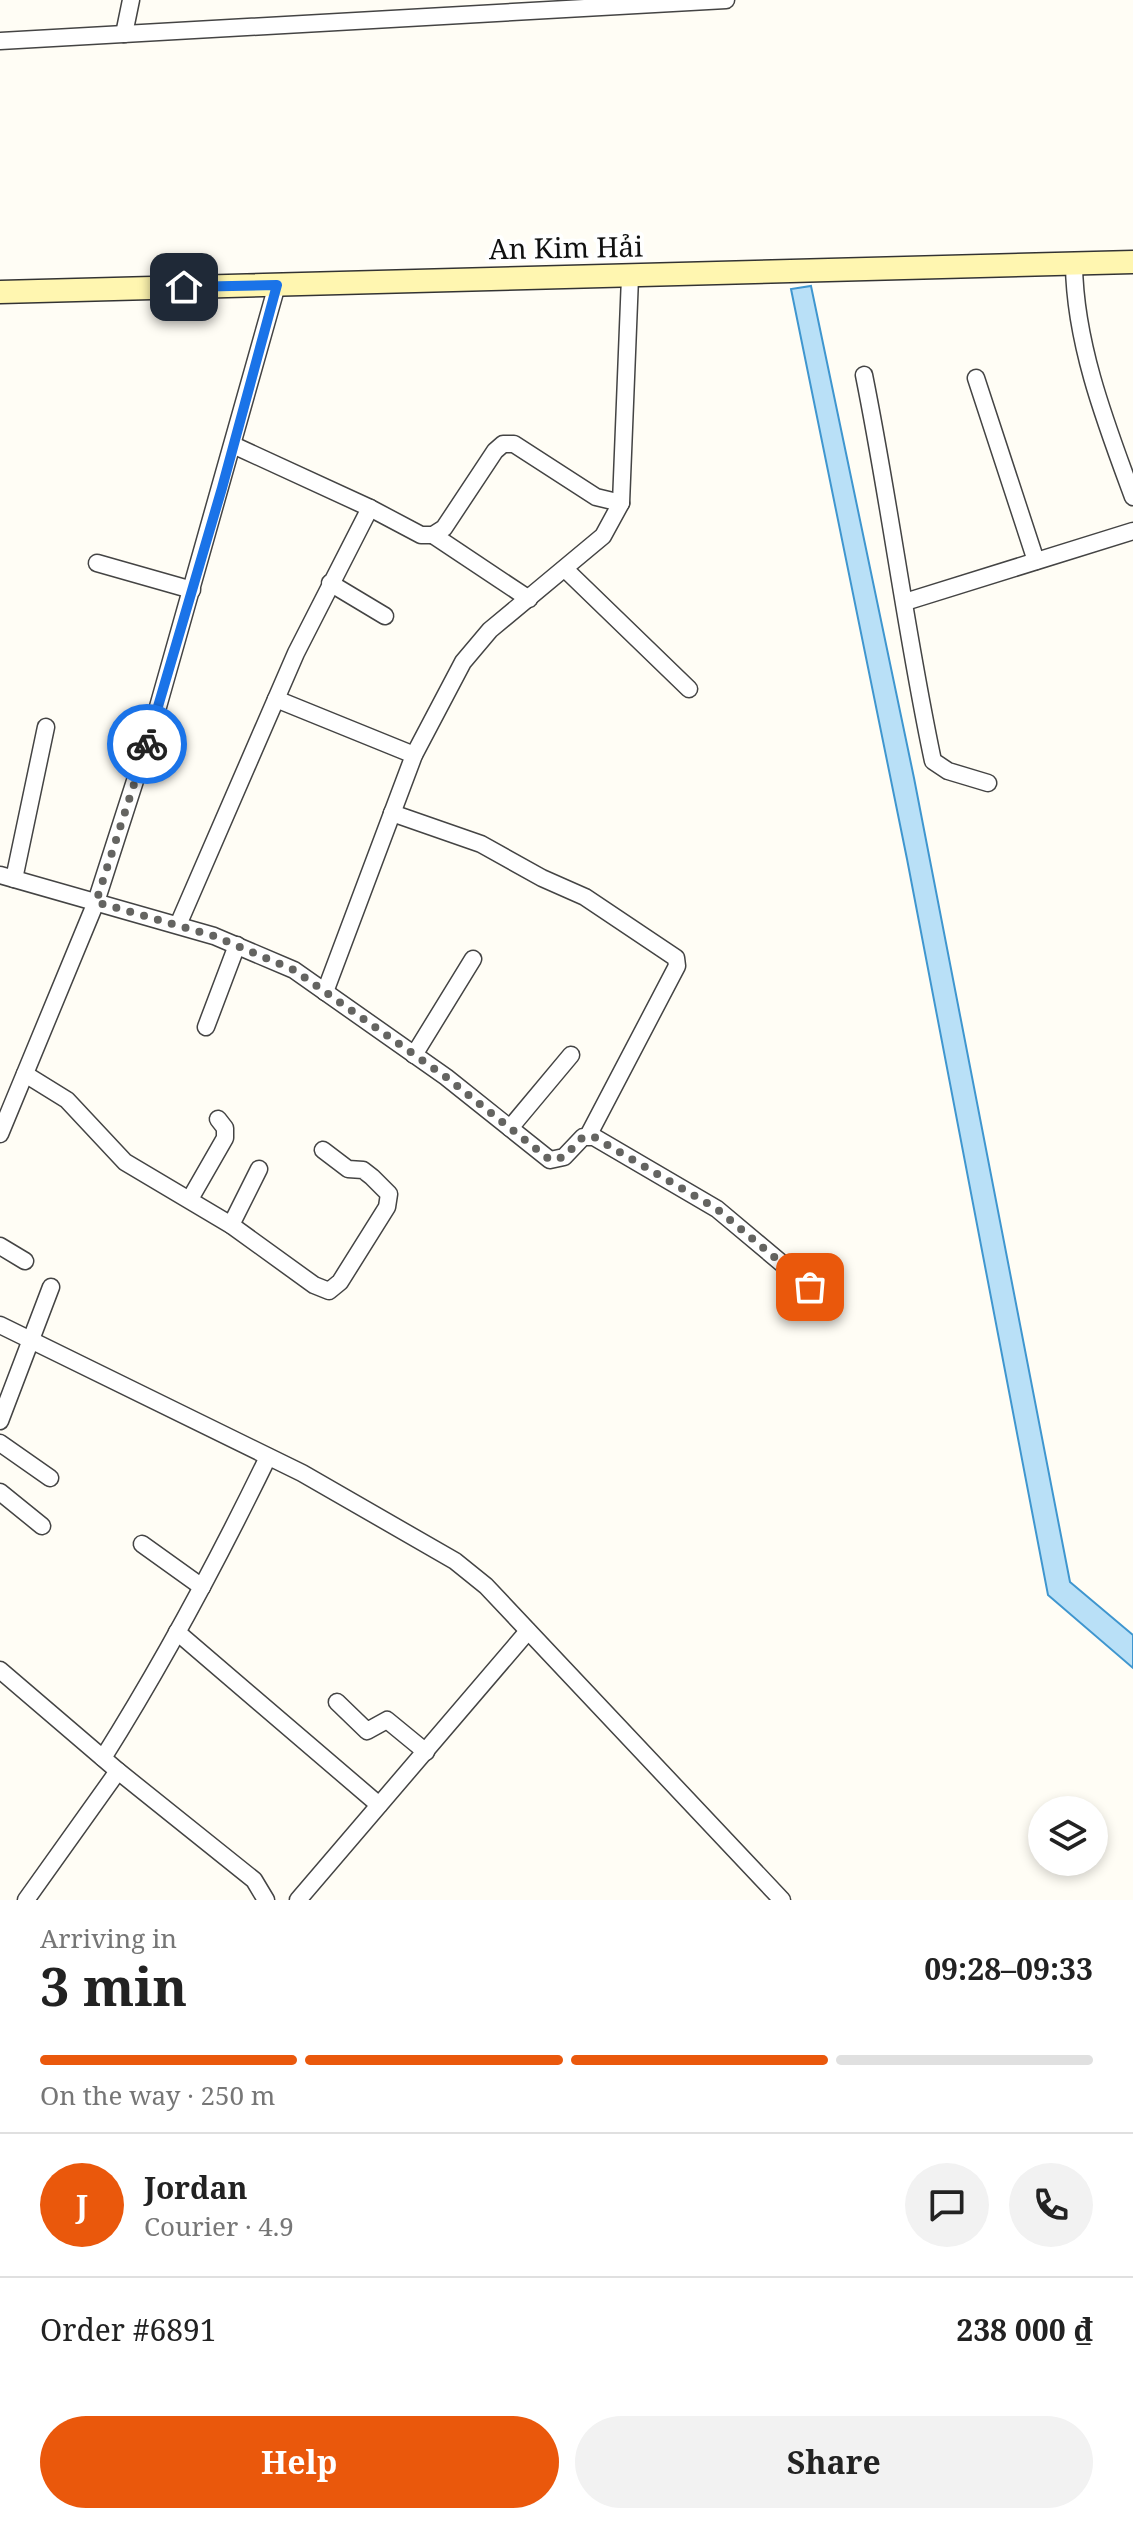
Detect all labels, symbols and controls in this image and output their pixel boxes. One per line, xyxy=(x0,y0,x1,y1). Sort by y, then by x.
street label: An Kim Hải xyxy=(489,227,643,267)
pin xyxy=(150,253,218,321)
icon: home xyxy=(162,265,206,309)
courier xyxy=(107,704,187,784)
icon: bike xyxy=(125,722,169,766)
pin xyxy=(776,1253,844,1321)
icon: bag xyxy=(788,1265,832,1309)
map controls xyxy=(1028,1796,1108,1876)
button: layers xyxy=(1028,1796,1108,1876)
text: Arriving in xyxy=(40,1920,177,1956)
text: 09:28–09:33 xyxy=(924,1948,1093,1989)
text: 3 min xyxy=(40,1950,187,2021)
text: On the way · 250 m xyxy=(40,2077,275,2113)
button: chat xyxy=(905,2163,989,2247)
button: phone xyxy=(1009,2163,1093,2247)
text: Jordan xyxy=(144,2167,247,2208)
text: J xyxy=(76,2185,88,2226)
text: Courier · 4.9 xyxy=(144,2208,294,2244)
text: Order #6891 xyxy=(40,2309,217,2350)
text: 238 000 ₫ xyxy=(956,2309,1093,2350)
button: Help xyxy=(40,2416,559,2508)
button: Share xyxy=(575,2416,1093,2508)

